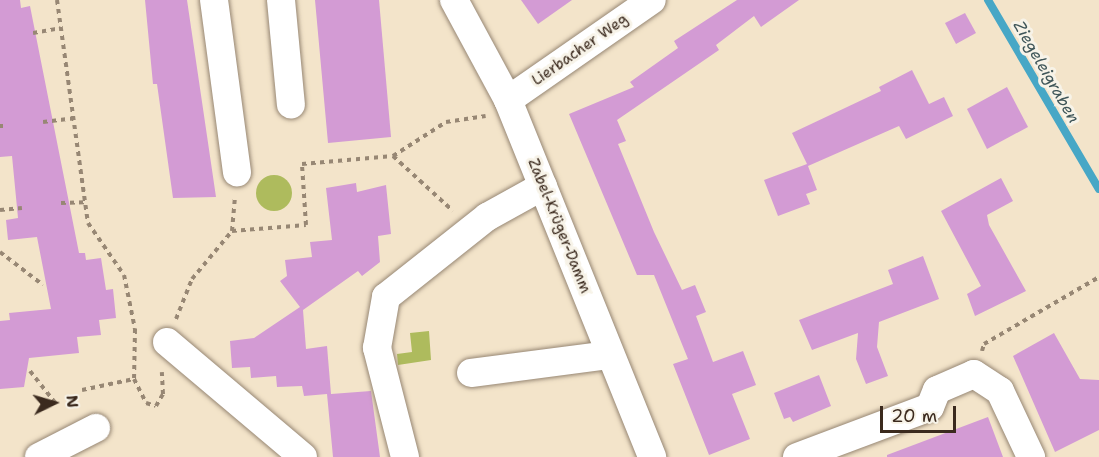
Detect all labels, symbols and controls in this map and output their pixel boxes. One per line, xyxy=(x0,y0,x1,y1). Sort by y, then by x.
street label: Lierbacher Weg xyxy=(529,10,631,90)
water label: Ziegeleigraben xyxy=(1009,17,1083,127)
street label: Zabel-Krüger-Damm xyxy=(524,156,594,296)
north arrow xyxy=(24,373,84,433)
text: N xyxy=(61,394,83,409)
scale bar xyxy=(883,394,960,432)
text: 20 m xyxy=(891,404,937,428)

